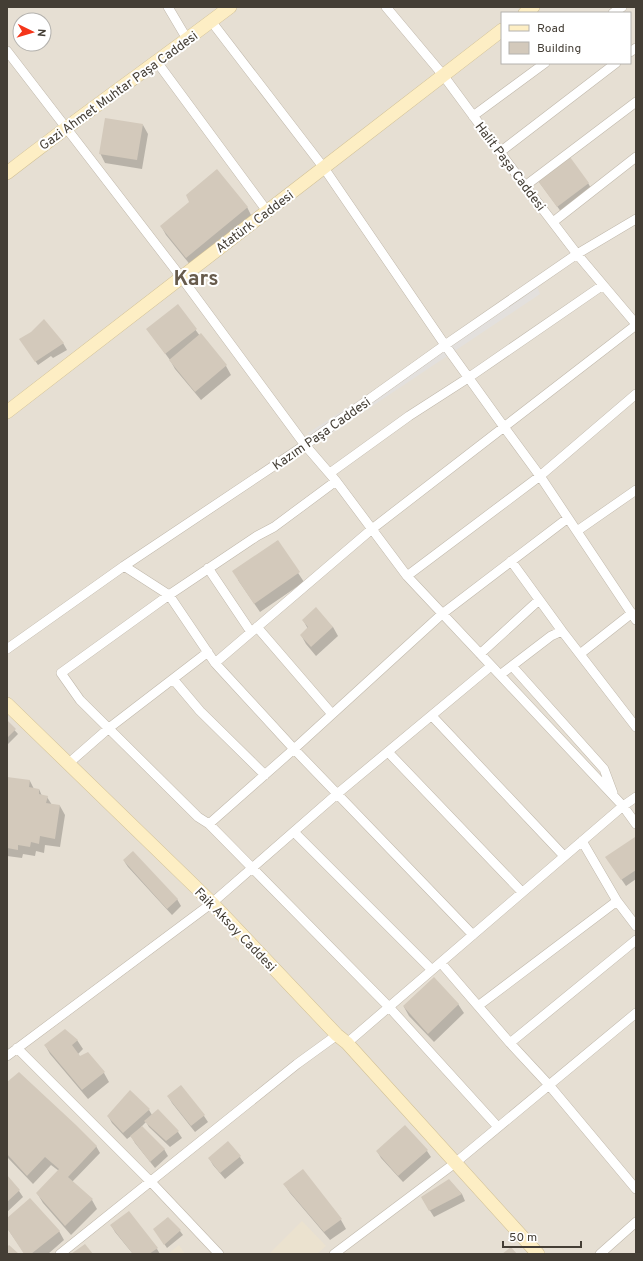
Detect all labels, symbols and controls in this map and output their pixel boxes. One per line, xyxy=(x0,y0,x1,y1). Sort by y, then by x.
north arrow xyxy=(12,12,52,52)
legend xyxy=(501,12,631,64)
text: Road xyxy=(537,21,565,37)
text: N xyxy=(34,28,48,37)
street label: Gazi Ahmet Muhtar Paşa Caddesi xyxy=(37,29,202,155)
text: Building xyxy=(537,41,581,57)
street label: Halit Paşa Caddesi xyxy=(471,120,548,215)
street label: Atatürk Caddesi xyxy=(213,188,297,257)
district label: Kars xyxy=(173,266,219,293)
street label: Kazım Paşa Caddesi xyxy=(270,395,374,475)
street label: Faik Aksoy Caddesi xyxy=(190,885,279,976)
scale bar xyxy=(503,1223,581,1249)
text: 50 m xyxy=(509,1230,537,1246)

